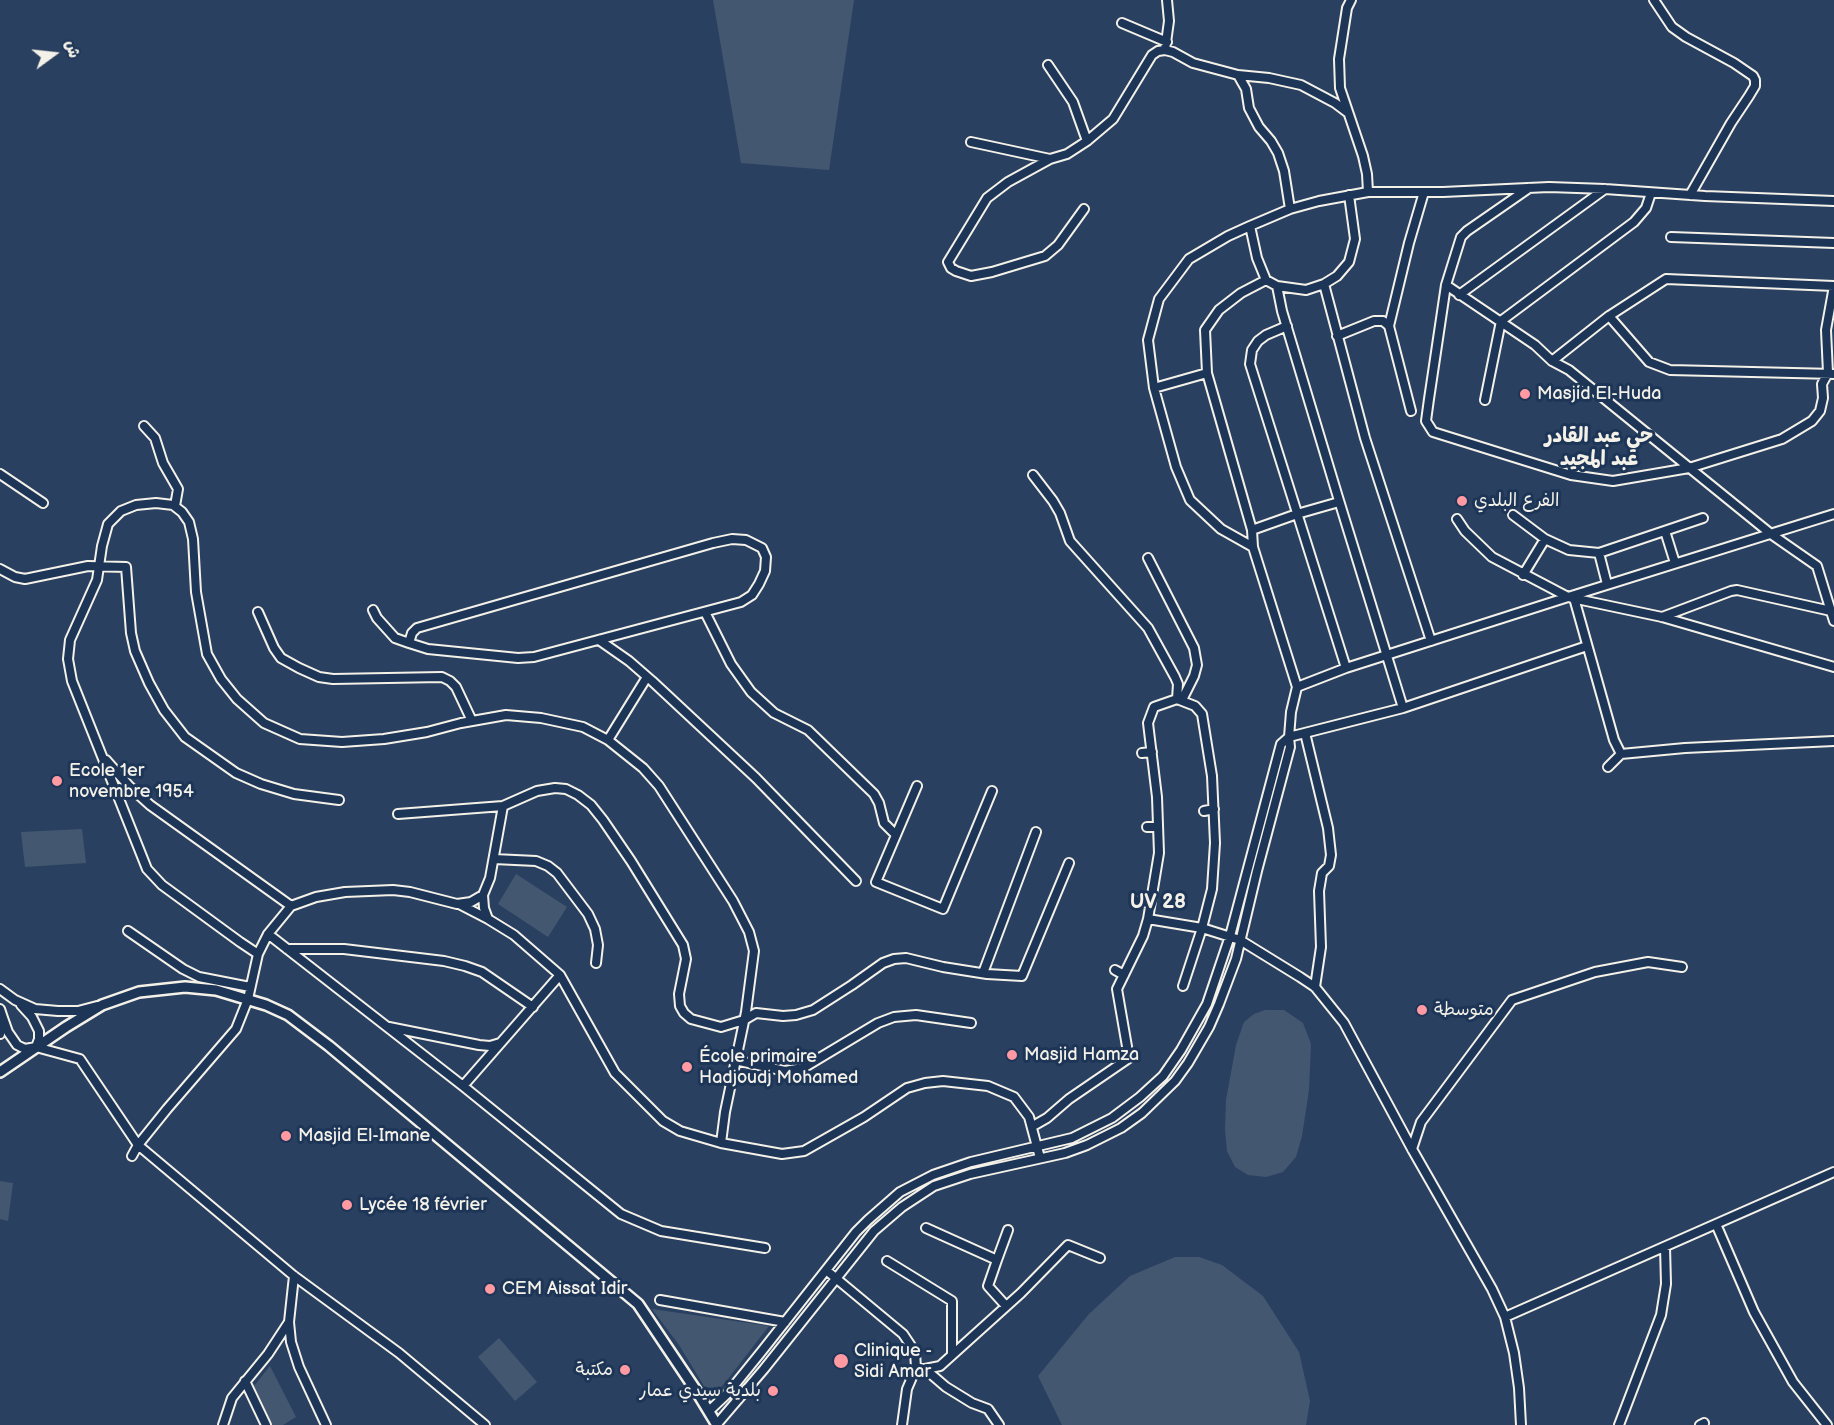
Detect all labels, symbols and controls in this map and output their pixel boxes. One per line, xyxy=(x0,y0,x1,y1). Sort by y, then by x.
north arrow xyxy=(24,24,84,84)
text: ش xyxy=(60,38,83,60)
place label: Masjid El-Huda xyxy=(1537,383,1661,405)
marker: Masjid El-Huda xyxy=(1518,387,1532,401)
district label: حي عبد القادر عبد المجيد xyxy=(1545,425,1653,472)
place label: الفرع البلدي xyxy=(1474,490,1559,512)
marker: الفرع البلدي xyxy=(1455,494,1469,508)
place label: Ecole 1er novembre 1954 xyxy=(69,760,194,802)
marker: Ecole 1er novembre 1954 xyxy=(50,774,64,788)
district label: UV 28 xyxy=(1130,891,1186,915)
place label: متوسطة xyxy=(1434,999,1494,1021)
marker: متوسطة xyxy=(1415,1003,1429,1017)
place label: Masjid Hamza xyxy=(1024,1044,1139,1066)
place label: École primaire Hadjoudj Mohamed xyxy=(699,1046,858,1088)
marker: Masjid Hamza xyxy=(1005,1048,1019,1062)
marker: École primaire Hadjoudj Mohamed xyxy=(680,1060,694,1074)
place label: Masjid El-Imane xyxy=(298,1125,430,1147)
marker: Masjid El-Imane xyxy=(279,1129,293,1143)
place label: Lycée 18 février xyxy=(359,1194,487,1216)
marker: Lycée 18 février xyxy=(340,1198,354,1212)
place label: CEM Aissat Idir xyxy=(502,1278,627,1300)
marker: CEM Aissat Idir xyxy=(483,1282,497,1296)
place label: Clinique - Sidi Amar xyxy=(854,1340,932,1382)
marker: Clinique - Sidi Amar xyxy=(832,1352,850,1370)
place label: مكتبة xyxy=(576,1359,613,1381)
marker: مكتبة xyxy=(618,1363,632,1377)
place label: بلدية سيدي عمار xyxy=(639,1380,761,1402)
marker: بلدية سيدي عمار xyxy=(766,1384,780,1398)

